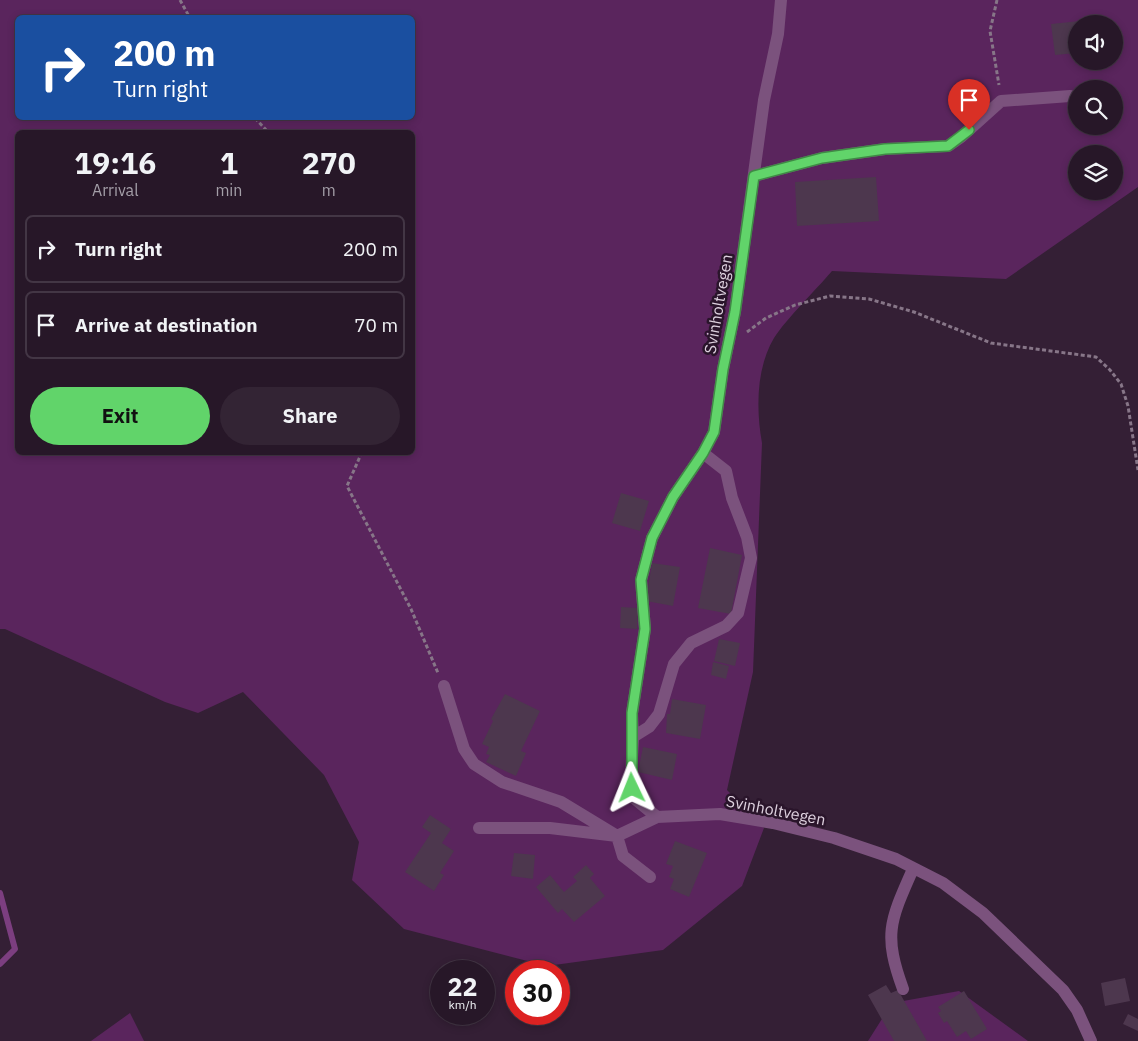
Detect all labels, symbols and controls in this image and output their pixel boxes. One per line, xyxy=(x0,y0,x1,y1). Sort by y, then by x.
map controls xyxy=(1068,15,1123,200)
button: sound xyxy=(1068,15,1123,70)
text: 200 m xyxy=(113,30,216,76)
icon: right xyxy=(30,35,95,100)
text: Turn right xyxy=(113,74,208,103)
pin xyxy=(948,79,990,130)
button: search xyxy=(1068,80,1123,135)
icon: arrive xyxy=(955,86,983,114)
text: 19:16 xyxy=(74,143,156,182)
text: 1 xyxy=(220,143,238,182)
text: 270 xyxy=(302,143,356,182)
button: layers xyxy=(1068,145,1123,200)
text: Arrival xyxy=(92,180,139,200)
text: min xyxy=(215,180,242,200)
text: m xyxy=(322,180,336,200)
icon: right xyxy=(32,235,60,263)
text: Turn right xyxy=(75,237,162,261)
text: 200 m xyxy=(343,237,398,261)
street label: Svinholtvegen xyxy=(699,253,737,355)
icon: arrive xyxy=(32,311,60,339)
text: Arrive at destination xyxy=(75,313,258,337)
text: 70 m xyxy=(354,313,398,337)
button: Exit xyxy=(30,387,210,445)
button: Share xyxy=(220,387,400,445)
position arrow xyxy=(605,761,657,813)
street label: Svinholtvegen xyxy=(725,791,827,829)
speed limit sign: 30 xyxy=(505,960,570,1025)
text: 22 xyxy=(447,970,478,1003)
text: km/h xyxy=(448,997,477,1012)

